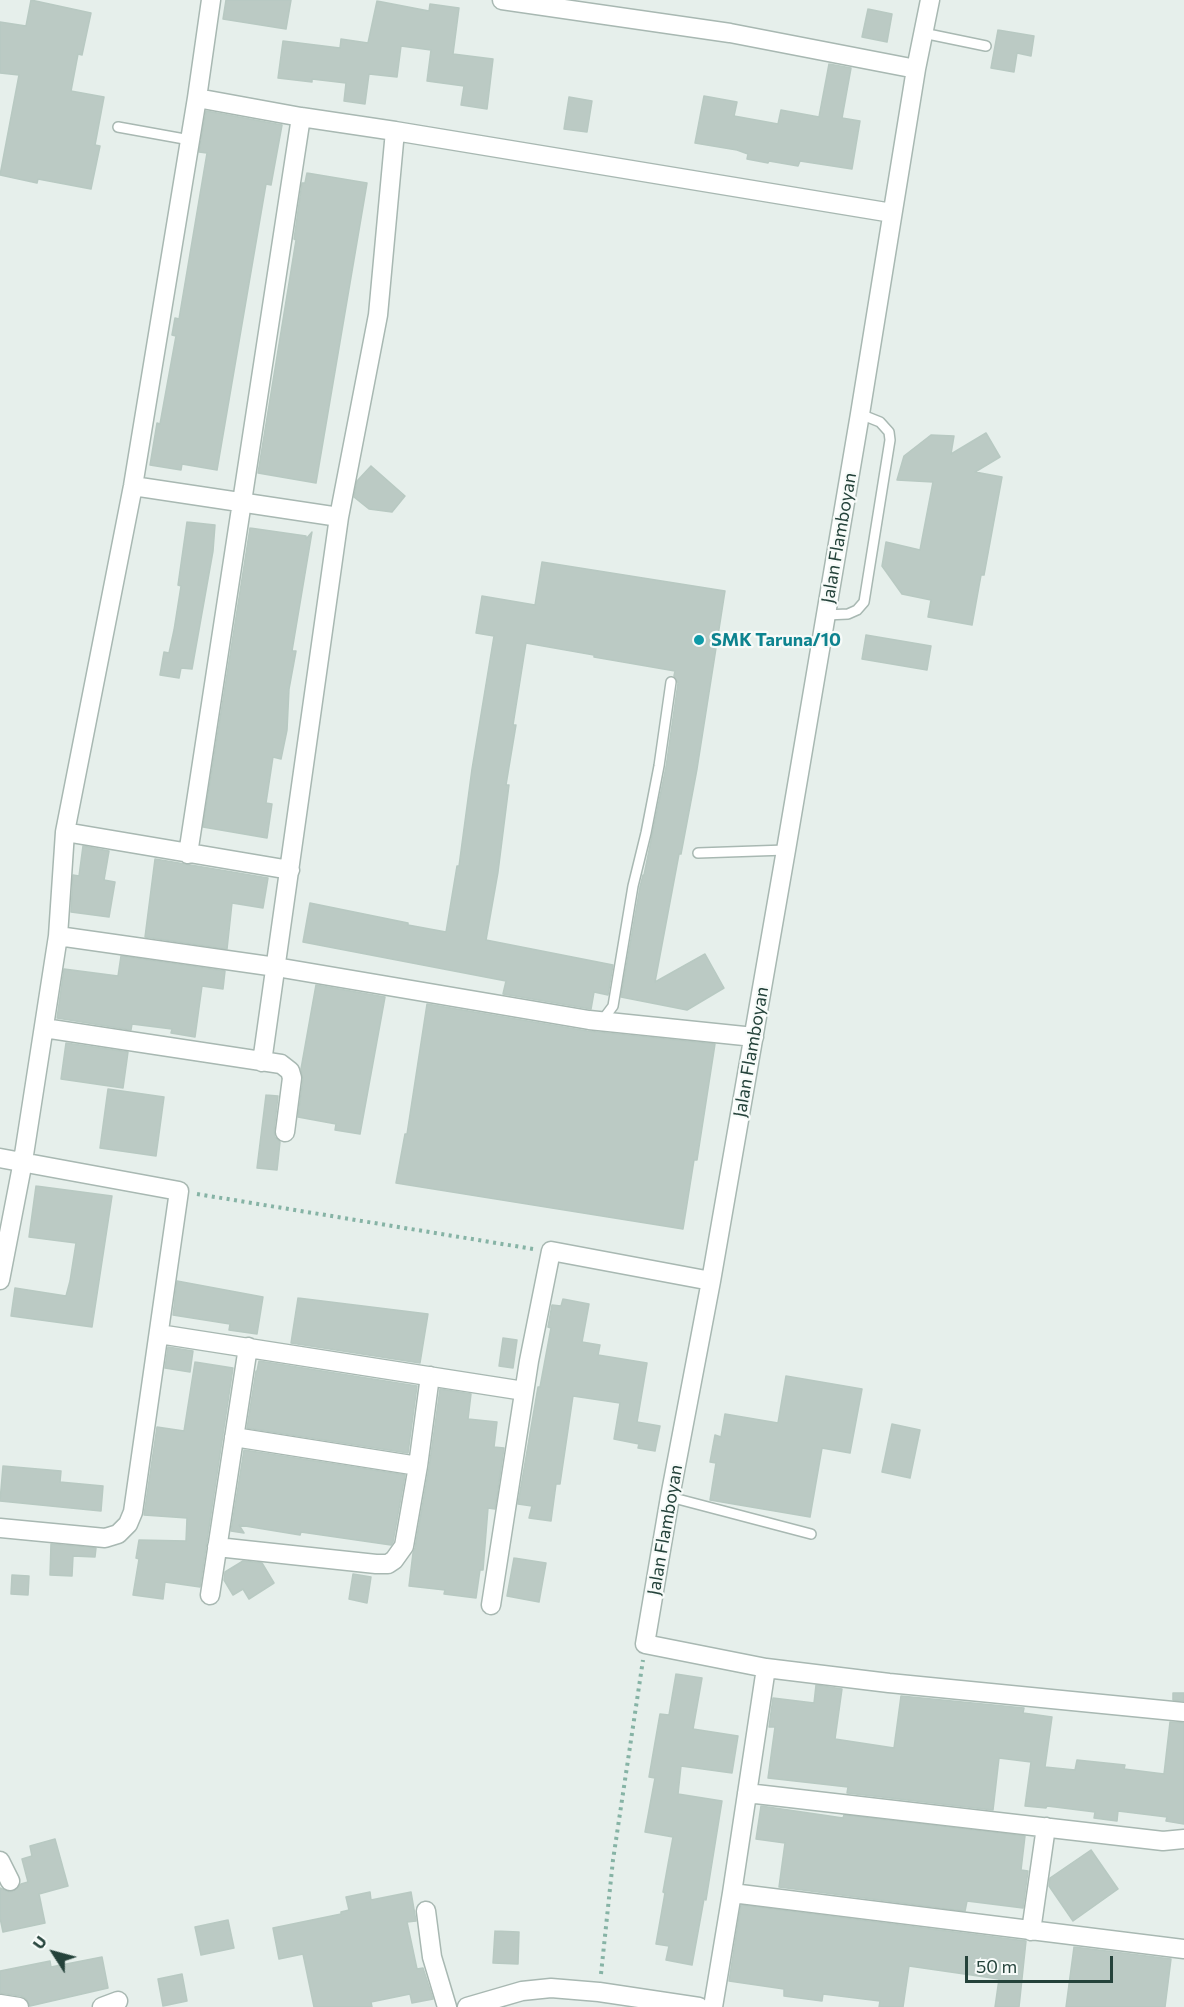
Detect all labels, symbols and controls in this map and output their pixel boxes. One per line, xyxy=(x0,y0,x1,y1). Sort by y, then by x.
street label: Jalan Flamboyan xyxy=(817,471,861,605)
place label: SMK Taruna/10 xyxy=(711,629,841,651)
marker: SMK Taruna/10 xyxy=(692,633,706,647)
street label: Jalan Flamboyan xyxy=(729,985,773,1119)
street label: Jalan Flamboyan xyxy=(643,1463,687,1597)
north arrow xyxy=(24,1923,84,1983)
text: U xyxy=(28,1932,50,1952)
scale bar xyxy=(968,1944,1116,1982)
text: 50 m xyxy=(976,1955,1017,1977)

